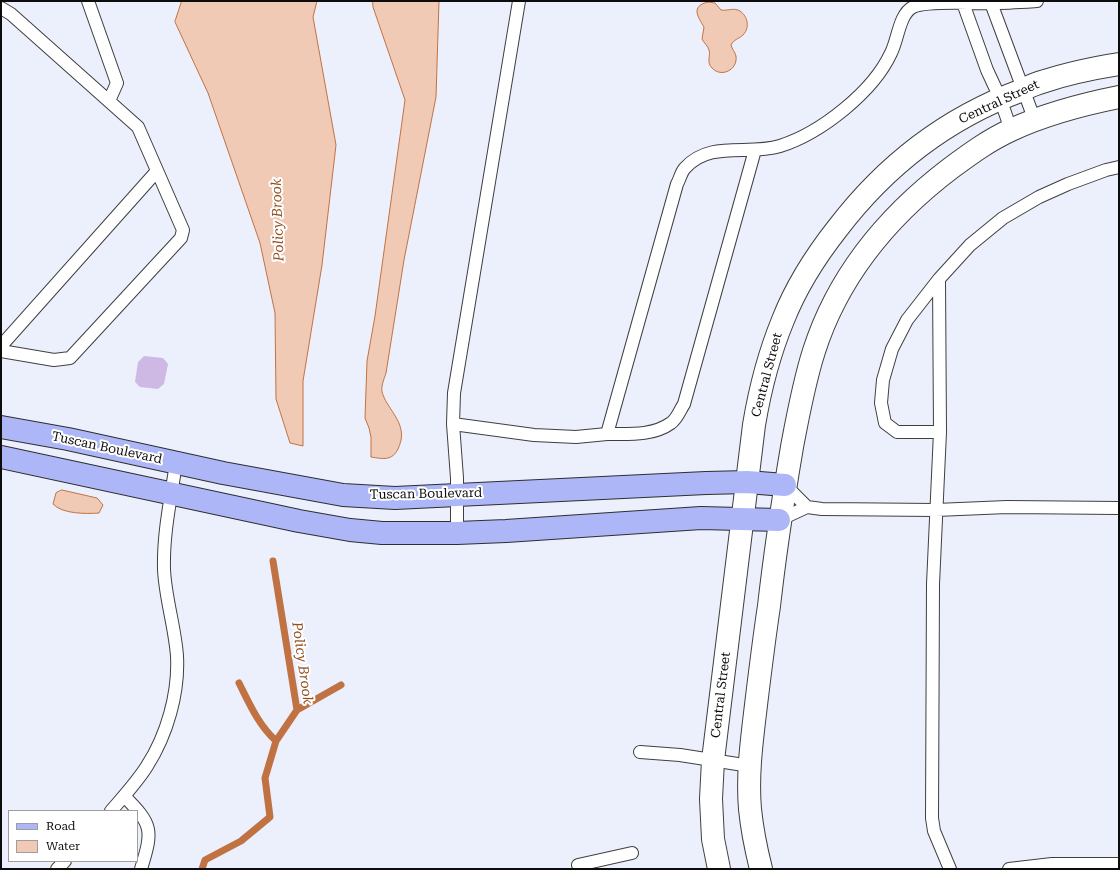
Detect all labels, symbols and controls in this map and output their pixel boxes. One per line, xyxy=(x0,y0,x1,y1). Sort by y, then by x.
street label: Central Street xyxy=(956,77,1042,127)
water label: Policy Brook xyxy=(268,178,288,262)
street label: Central Street xyxy=(748,331,786,419)
street label: Tuscan Boulevard xyxy=(50,429,164,467)
street label: Tuscan Boulevard xyxy=(370,485,482,503)
water label: Policy Brook xyxy=(288,621,316,705)
street label: Central Street xyxy=(708,651,734,739)
legend xyxy=(8,810,138,862)
text: Road xyxy=(46,819,75,833)
text: Water xyxy=(46,839,80,853)

